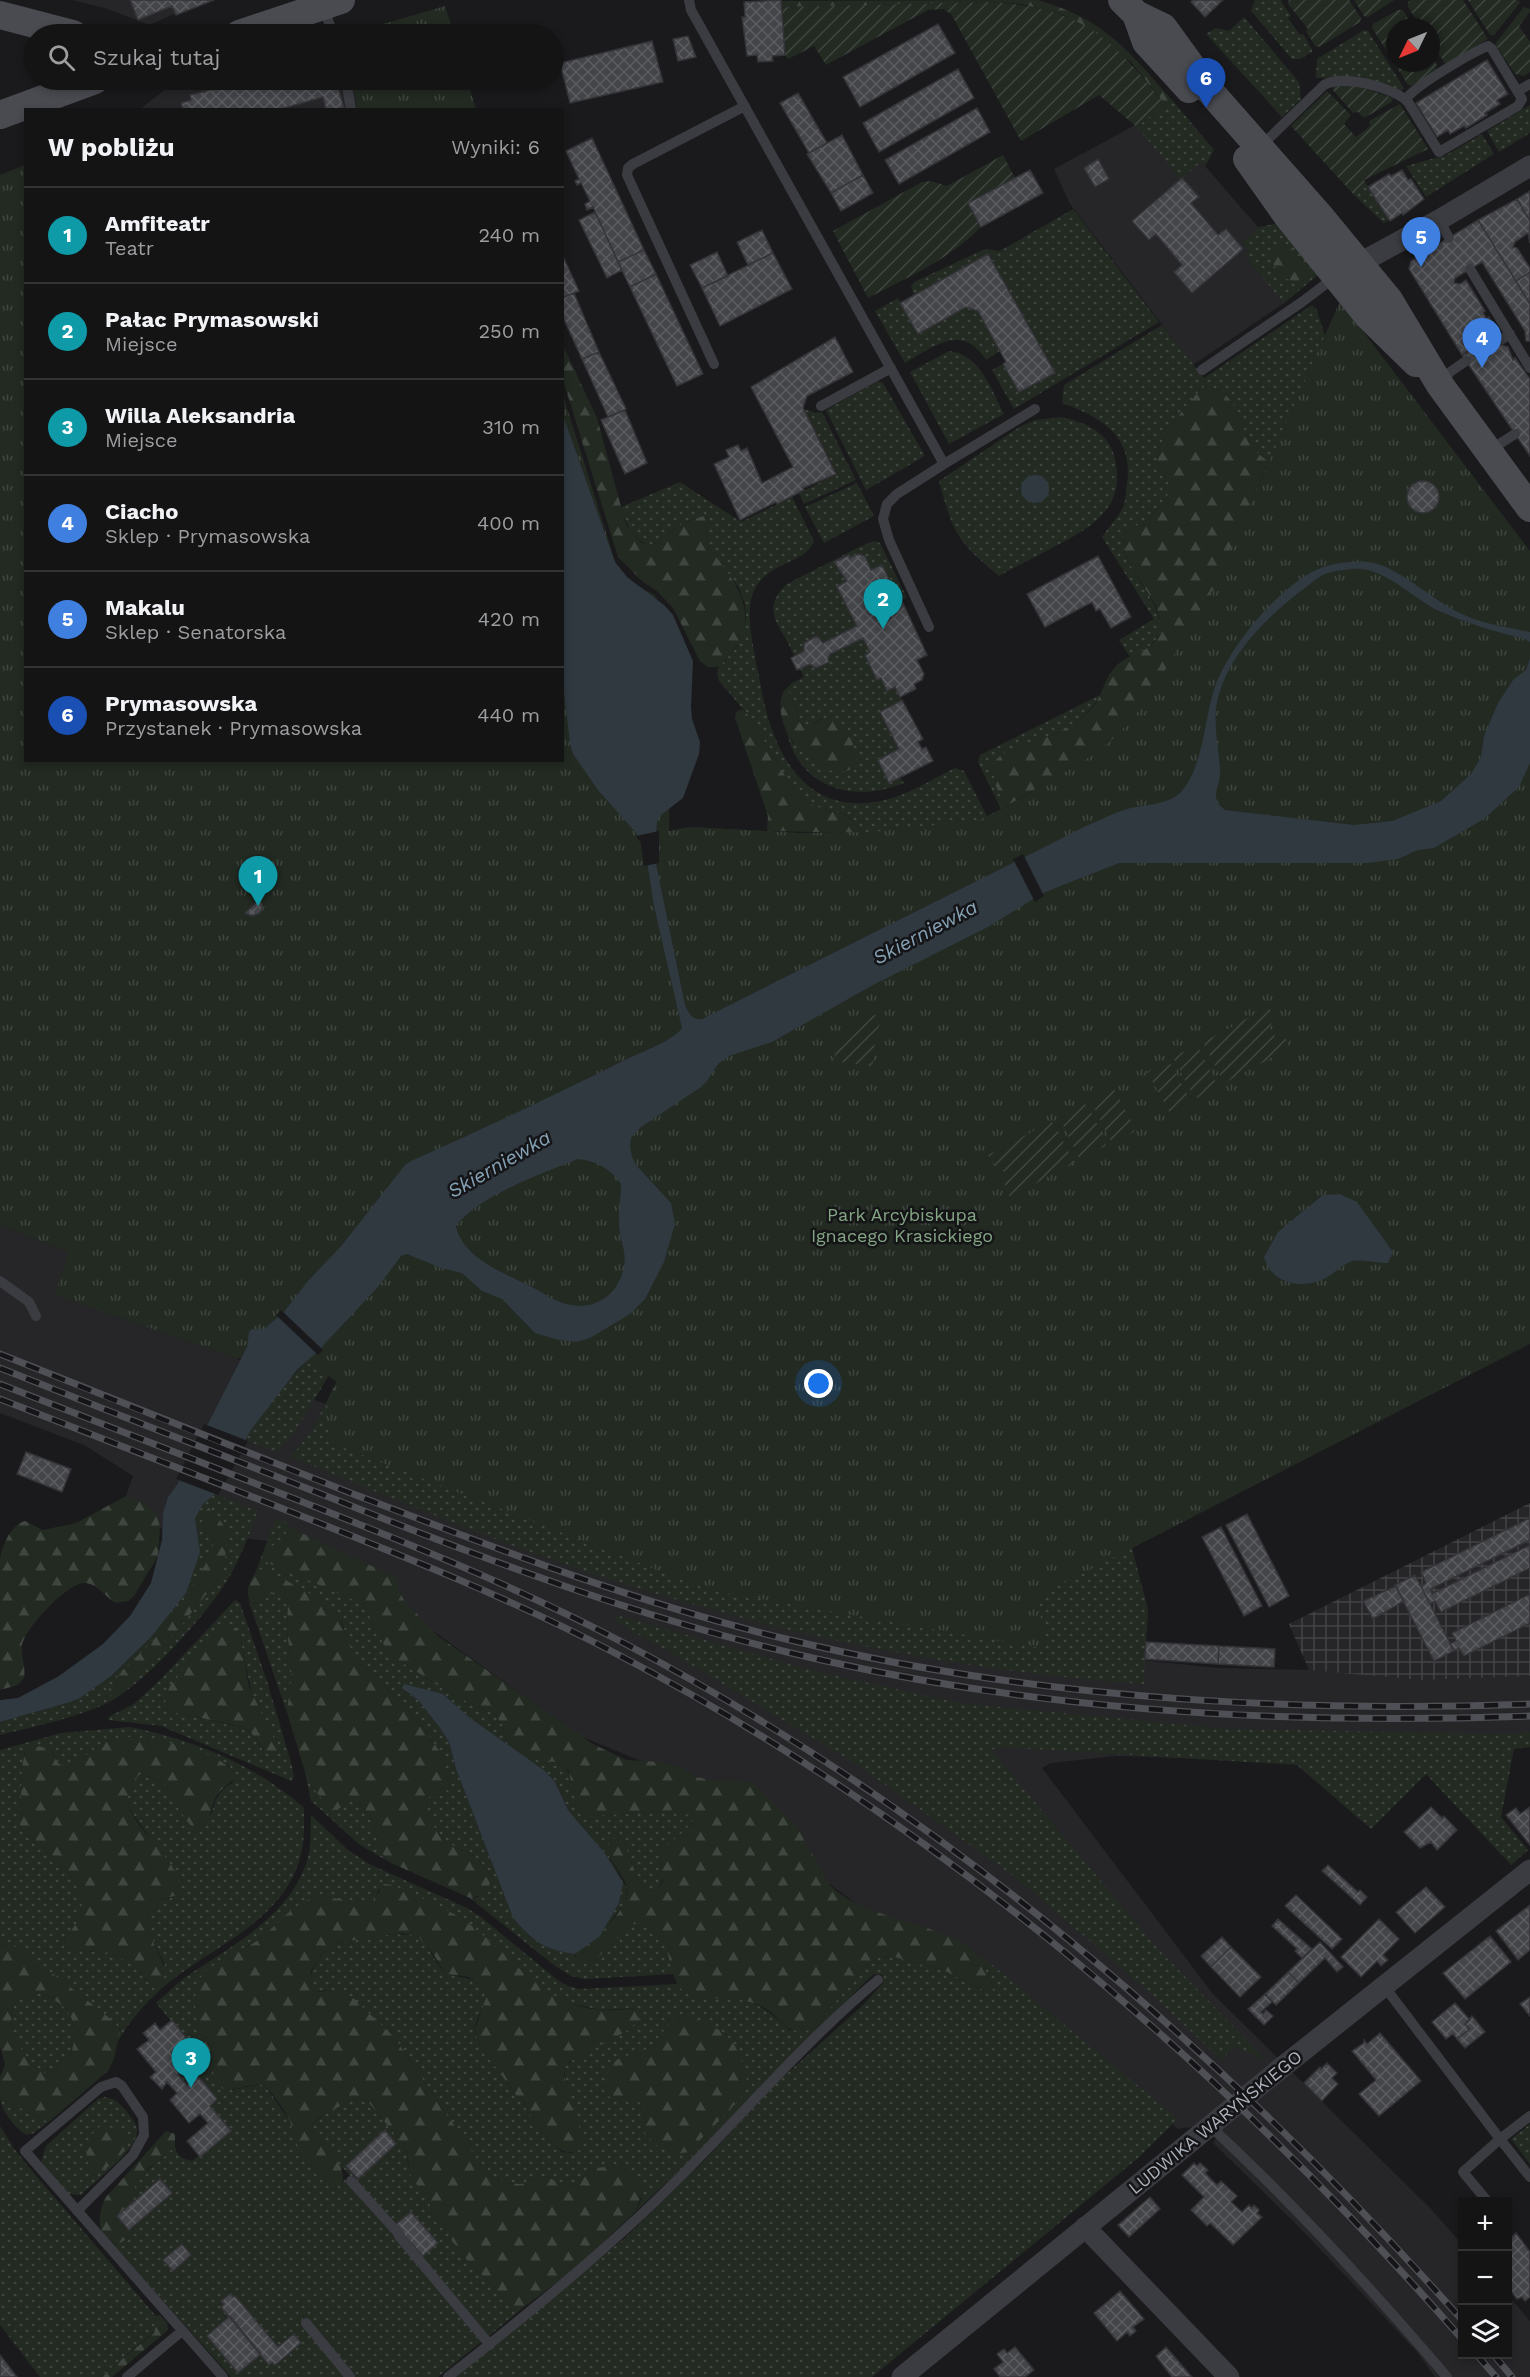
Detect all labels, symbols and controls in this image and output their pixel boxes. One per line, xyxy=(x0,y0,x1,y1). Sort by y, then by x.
north arrow xyxy=(1386,18,1440,72)
search box xyxy=(24,24,564,90)
icon: search xyxy=(45,41,78,74)
text: Szukaj tutaj xyxy=(93,45,220,70)
pin: 6 xyxy=(1186,58,1226,108)
text: W pobliżu xyxy=(48,132,175,162)
text: Wyniki: 6 xyxy=(451,135,540,159)
text: Amfiteatr xyxy=(105,211,210,236)
pin: 5 xyxy=(1402,218,1440,267)
text: 1 xyxy=(63,223,72,247)
text: 240 m xyxy=(478,223,540,247)
text: Teatr xyxy=(105,236,154,260)
text: Pałac Prymasowski xyxy=(105,307,319,332)
pin: 4 xyxy=(1462,318,1502,368)
text: 2 xyxy=(62,319,73,343)
text: 250 m xyxy=(478,319,540,343)
text: Miejsce xyxy=(105,332,178,356)
text: Willa Aleksandria xyxy=(105,403,295,428)
text: 3 xyxy=(62,415,73,439)
text: 310 m xyxy=(482,415,540,439)
text: Miejsce xyxy=(105,428,178,452)
text: Ciacho xyxy=(105,499,178,524)
text: 4 xyxy=(61,511,74,535)
text: 400 m xyxy=(477,511,540,535)
text: Sklep · Prymasowska xyxy=(105,524,310,548)
pin: 2 xyxy=(864,580,902,629)
text: Makalu xyxy=(105,595,185,620)
text: 5 xyxy=(62,607,73,631)
text: 420 m xyxy=(478,607,540,631)
text: Sklep · Senatorska xyxy=(105,620,286,644)
text: Prymasowska xyxy=(105,691,257,716)
text: 6 xyxy=(61,703,74,727)
text: 440 m xyxy=(477,703,540,727)
text: Przystanek · Prymasowska xyxy=(105,716,362,740)
pin: 1 xyxy=(238,856,278,906)
water label: Skierniewka xyxy=(869,894,981,970)
water label: Skierniewka xyxy=(443,1125,555,1203)
park label: Park Arcybiskupa Ignacego Krasickiego xyxy=(811,1204,993,1246)
your location xyxy=(804,1369,833,1398)
pin: 3 xyxy=(172,2038,210,2088)
street label: LUDWIKA WARYŃSKIEGO xyxy=(1124,2046,1306,2198)
map controls xyxy=(1458,2197,1512,2359)
button: + xyxy=(1458,2197,1512,2251)
button: − xyxy=(1458,2251,1512,2305)
button: layers xyxy=(1458,2305,1512,2359)

